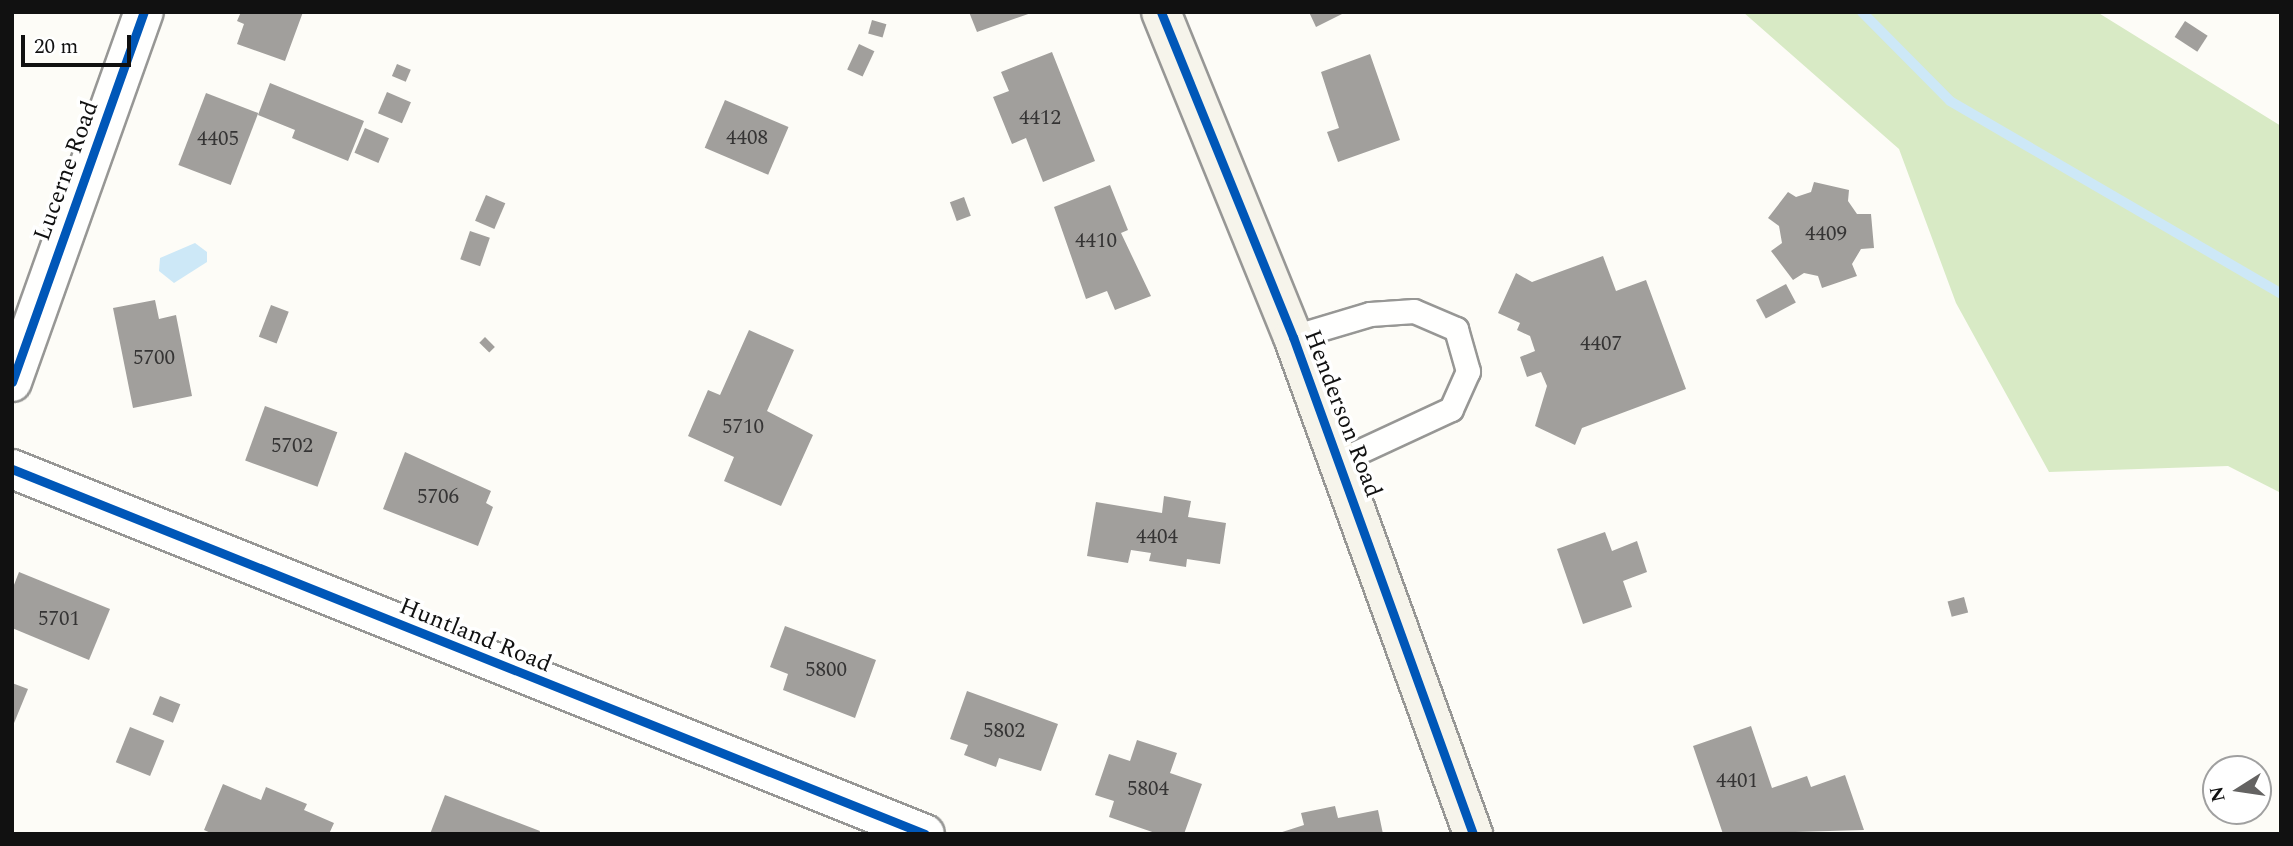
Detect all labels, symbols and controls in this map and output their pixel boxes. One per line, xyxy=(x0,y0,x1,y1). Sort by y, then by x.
scale bar xyxy=(24,21,135,65)
text: 20 m xyxy=(34,31,78,63)
street label: Lucerne Road xyxy=(28,97,106,245)
house number: 4412 xyxy=(1019,105,1061,131)
house number: 4408 xyxy=(726,125,768,151)
house number: 4405 xyxy=(197,126,239,152)
house number: 4409 xyxy=(1805,221,1847,247)
house number: 4410 xyxy=(1075,228,1117,254)
street label: Henderson Road xyxy=(1297,326,1387,502)
house number: 4407 xyxy=(1580,331,1622,357)
house number: 5700 xyxy=(133,345,175,371)
house number: 5710 xyxy=(722,414,764,440)
house number: 5702 xyxy=(271,433,313,459)
house number: 5706 xyxy=(417,484,459,510)
house number: 4404 xyxy=(1136,524,1178,550)
street label: Huntland Road xyxy=(395,592,555,680)
house number: 5701 xyxy=(38,606,80,632)
house number: 5800 xyxy=(805,657,847,683)
house number: 5802 xyxy=(983,718,1025,744)
north arrow xyxy=(2202,755,2272,825)
house number: 4401 xyxy=(1716,768,1758,794)
house number: 5804 xyxy=(1127,776,1169,802)
text: N xyxy=(2202,783,2234,805)

